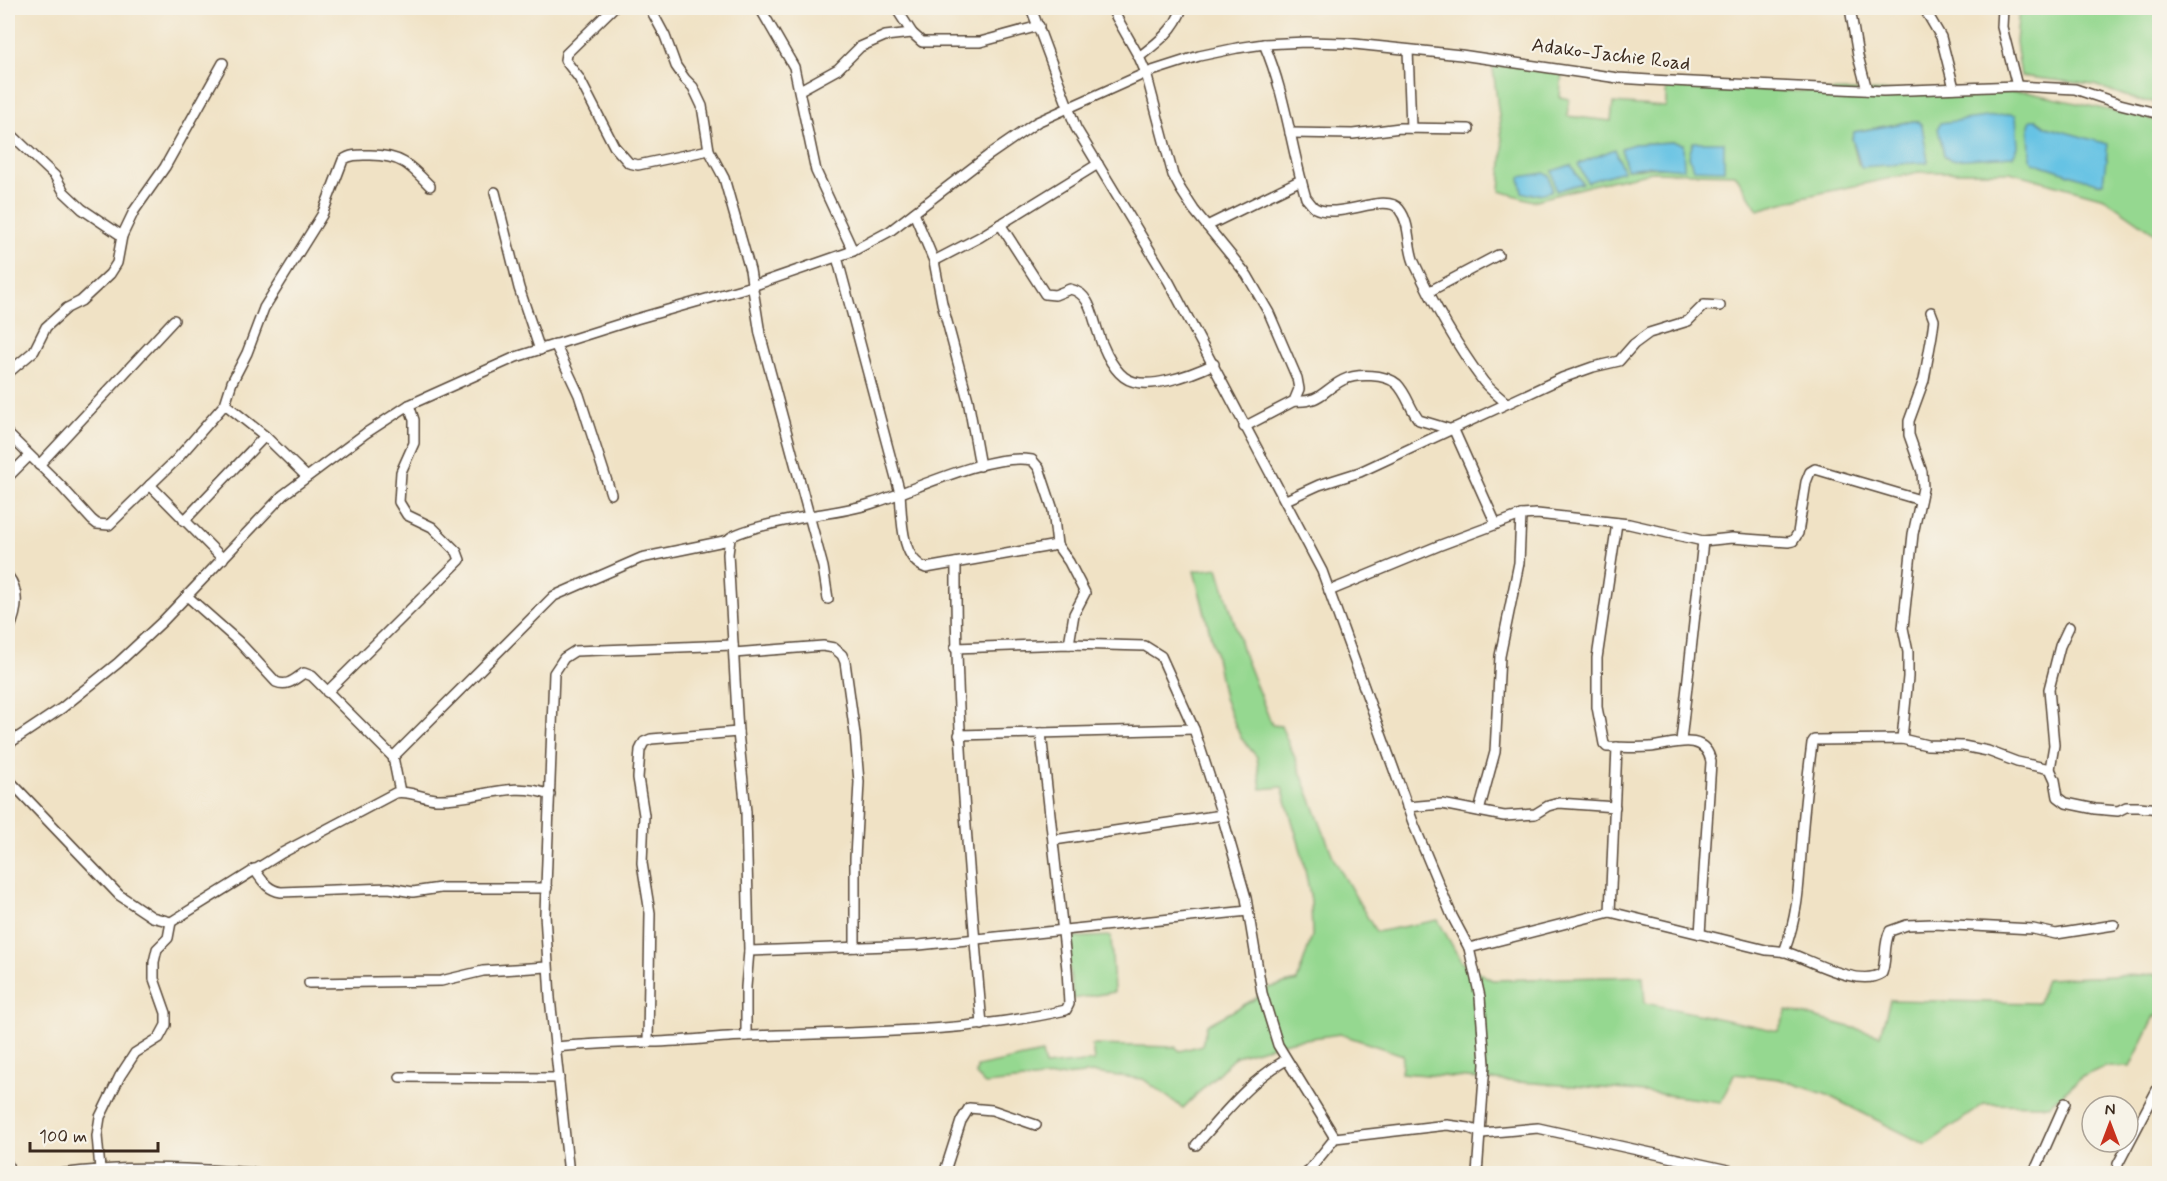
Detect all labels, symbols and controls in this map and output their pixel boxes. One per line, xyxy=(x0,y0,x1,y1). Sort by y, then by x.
street label: Adako-Jachie Road xyxy=(1530,32,1692,78)
north arrow xyxy=(2080,1094,2140,1154)
text: N xyxy=(2105,1100,2115,1121)
scale bar xyxy=(30,1115,158,1153)
text: 100 m xyxy=(39,1125,87,1149)

